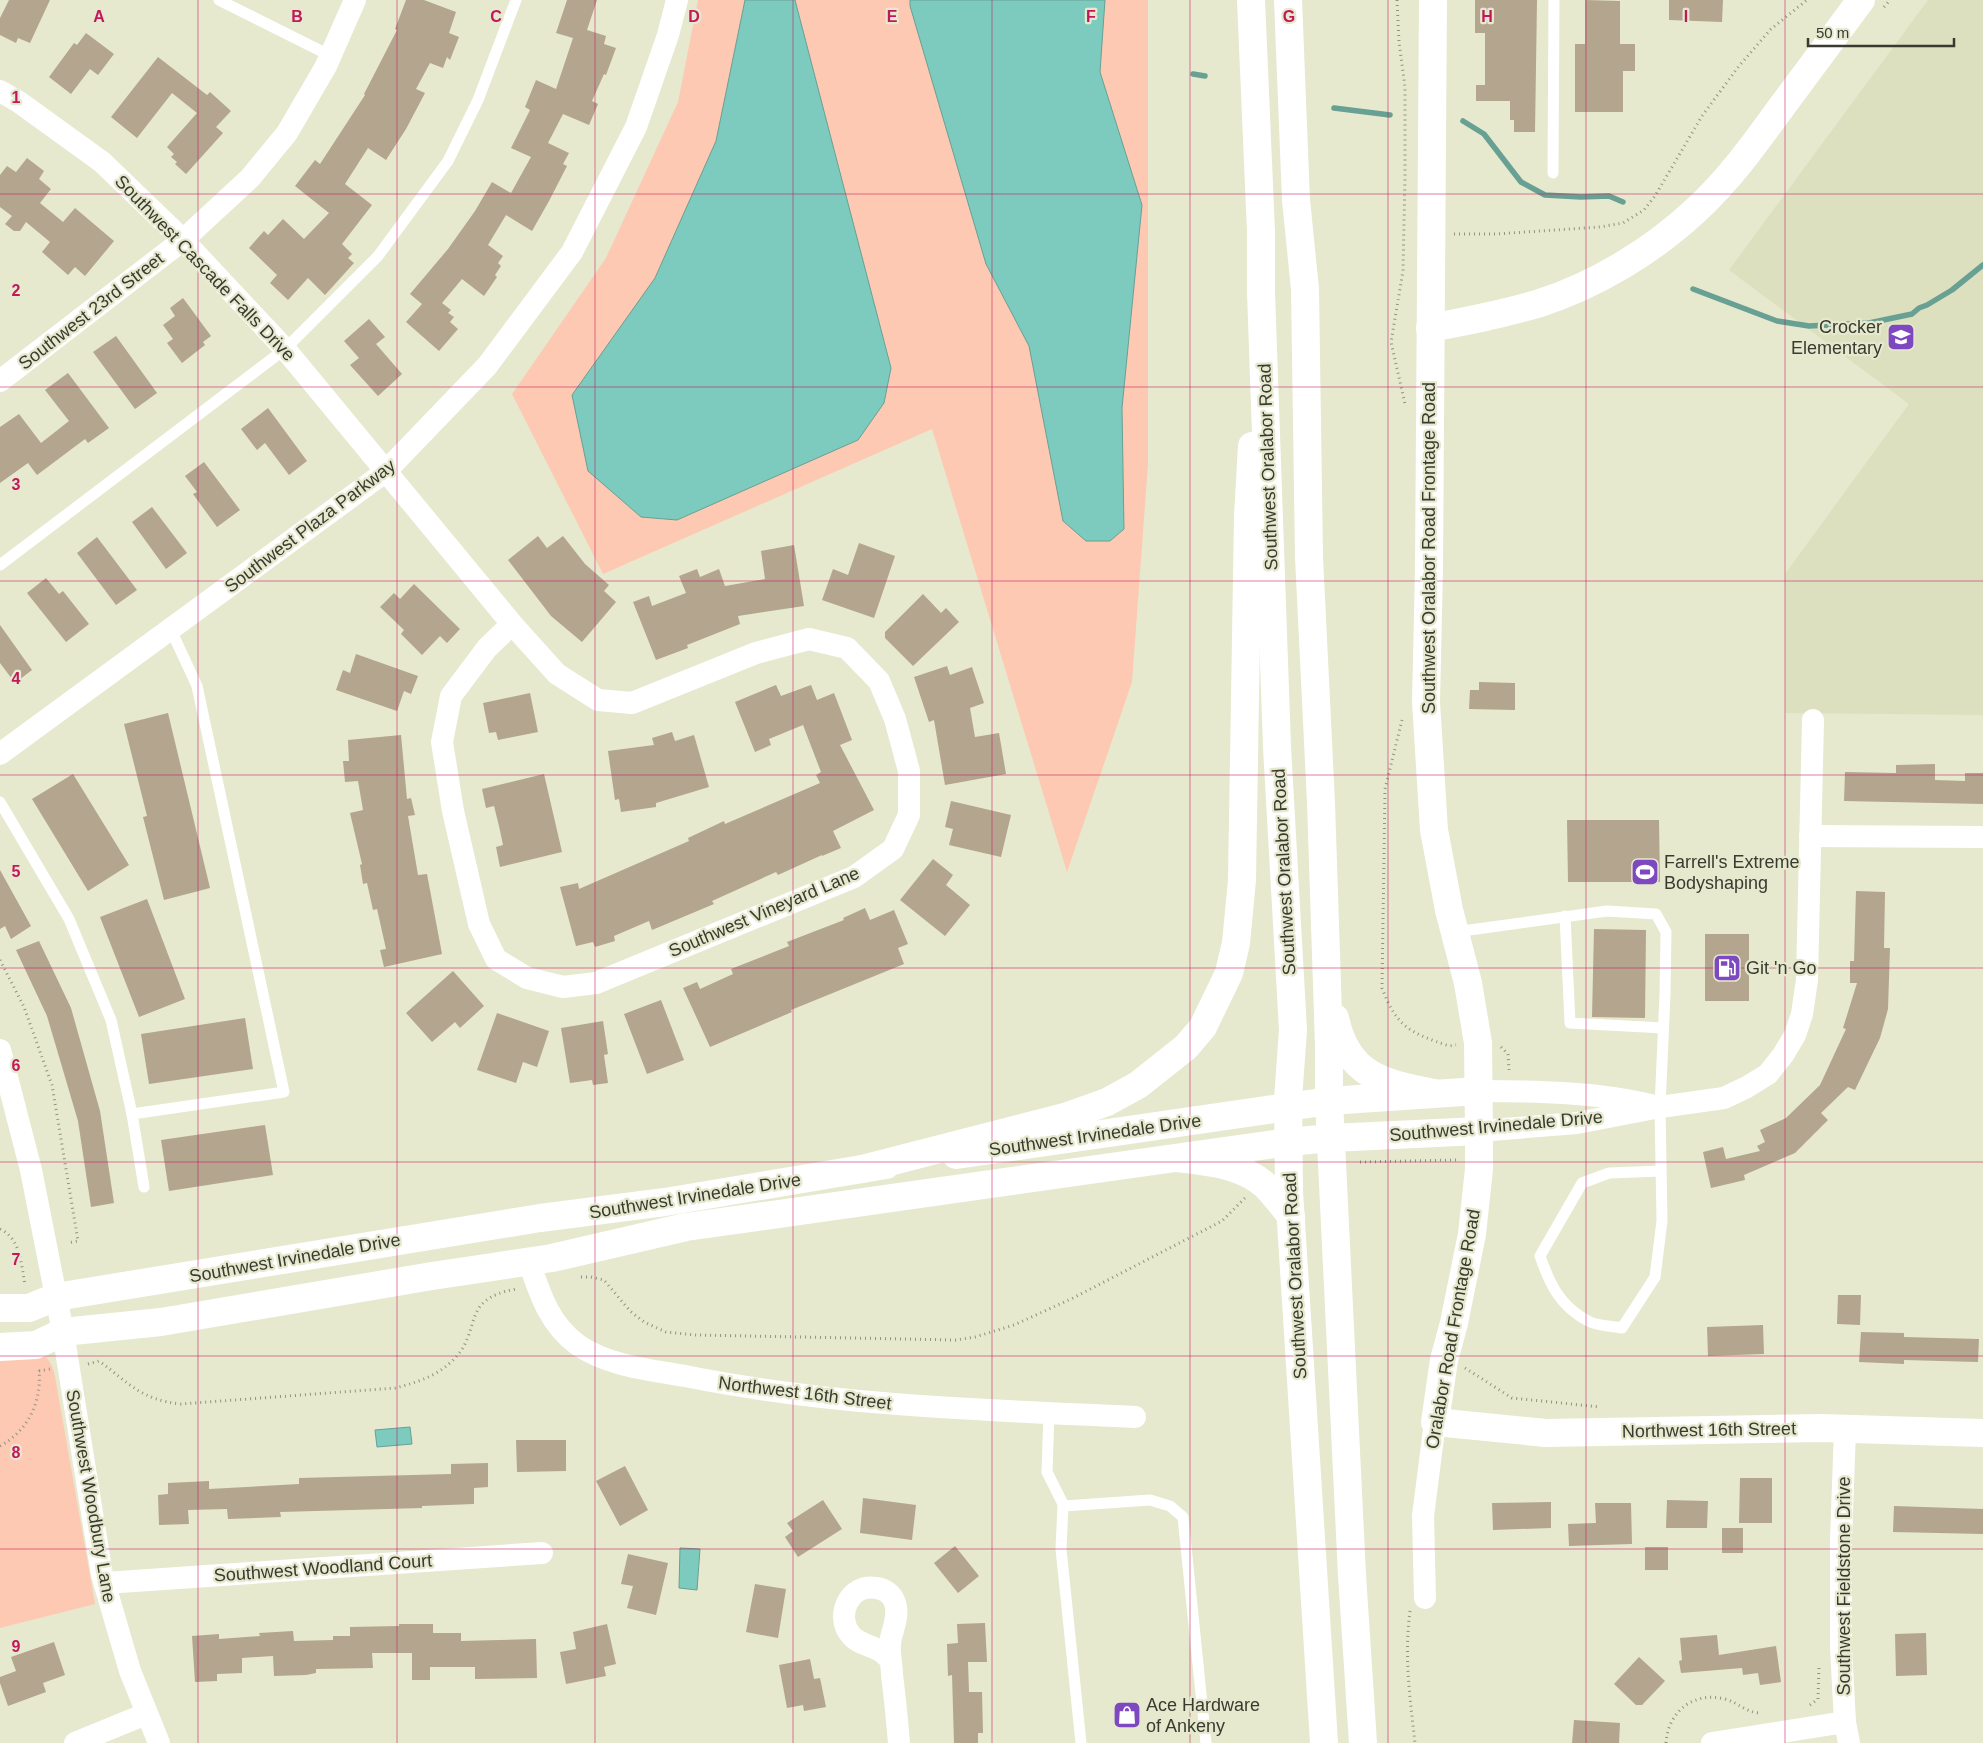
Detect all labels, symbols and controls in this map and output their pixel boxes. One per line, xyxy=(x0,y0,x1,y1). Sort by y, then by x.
text: A xyxy=(93,8,105,25)
text: B xyxy=(291,8,303,25)
text: C xyxy=(490,8,502,25)
text: D xyxy=(688,8,700,25)
text: E xyxy=(887,8,898,25)
text: F xyxy=(1086,8,1096,25)
text: G xyxy=(1283,8,1295,25)
text: H xyxy=(1481,8,1493,25)
text: I xyxy=(1684,8,1688,25)
scale bar xyxy=(1808,15,1954,47)
text: 50 m xyxy=(1816,24,1849,41)
text: 1 xyxy=(12,89,21,106)
street label: Southwest Cascade Falls Drive xyxy=(111,171,299,365)
street label: Southwest 23rd Street xyxy=(14,248,168,374)
place label: Crocker Elementary xyxy=(1791,317,1882,358)
school or university icon: Crocker Elementary xyxy=(1886,322,1916,352)
street label: Southwest Oralabor Road xyxy=(1254,363,1282,571)
street label: Southwest Oralabor Road Frontage Road xyxy=(1419,382,1439,714)
street label: Southwest Plaza Parkway xyxy=(221,455,399,597)
text: 3 xyxy=(12,476,21,493)
text: 4 xyxy=(12,670,21,687)
street label: Southwest Oralabor Road xyxy=(1269,768,1299,976)
place label: Farrell's Extreme Bodyshaping xyxy=(1664,852,1799,893)
sports icon: Farrell's Extreme Bodyshaping xyxy=(1630,857,1660,887)
text: 5 xyxy=(12,863,21,880)
street label: Southwest Vineyard Lane xyxy=(666,863,862,961)
fuel station icon: Git 'n Go xyxy=(1712,953,1742,983)
place label: Git 'n Go xyxy=(1746,958,1816,978)
text: 6 xyxy=(12,1057,21,1074)
street label: Southwest Irvinedale Drive xyxy=(1388,1107,1604,1145)
street label: Southwest Irvinedale Drive xyxy=(988,1110,1202,1160)
street label: Southwest Irvinedale Drive xyxy=(588,1169,802,1223)
street label: Southwest Oralabor Road xyxy=(1280,1172,1310,1380)
street label: Oralabor Road Frontage Road xyxy=(1422,1208,1484,1450)
street label: Southwest Irvinedale Drive xyxy=(188,1230,402,1286)
text: 7 xyxy=(12,1251,21,1268)
street label: Northwest 16th Street xyxy=(717,1372,893,1414)
street label: Southwest Woodbury Lane xyxy=(62,1388,120,1604)
street label: Northwest 16th Street xyxy=(1622,1418,1796,1442)
text: 8 xyxy=(12,1444,21,1461)
street label: Southwest Fieldstone Drive xyxy=(1834,1476,1854,1696)
street label: Southwest Woodland Court xyxy=(213,1550,433,1586)
text: 9 xyxy=(12,1638,21,1655)
place label: Ace Hardware of Ankeny xyxy=(1146,1695,1260,1736)
shop icon: Ace Hardware of Ankeny xyxy=(1112,1700,1142,1730)

